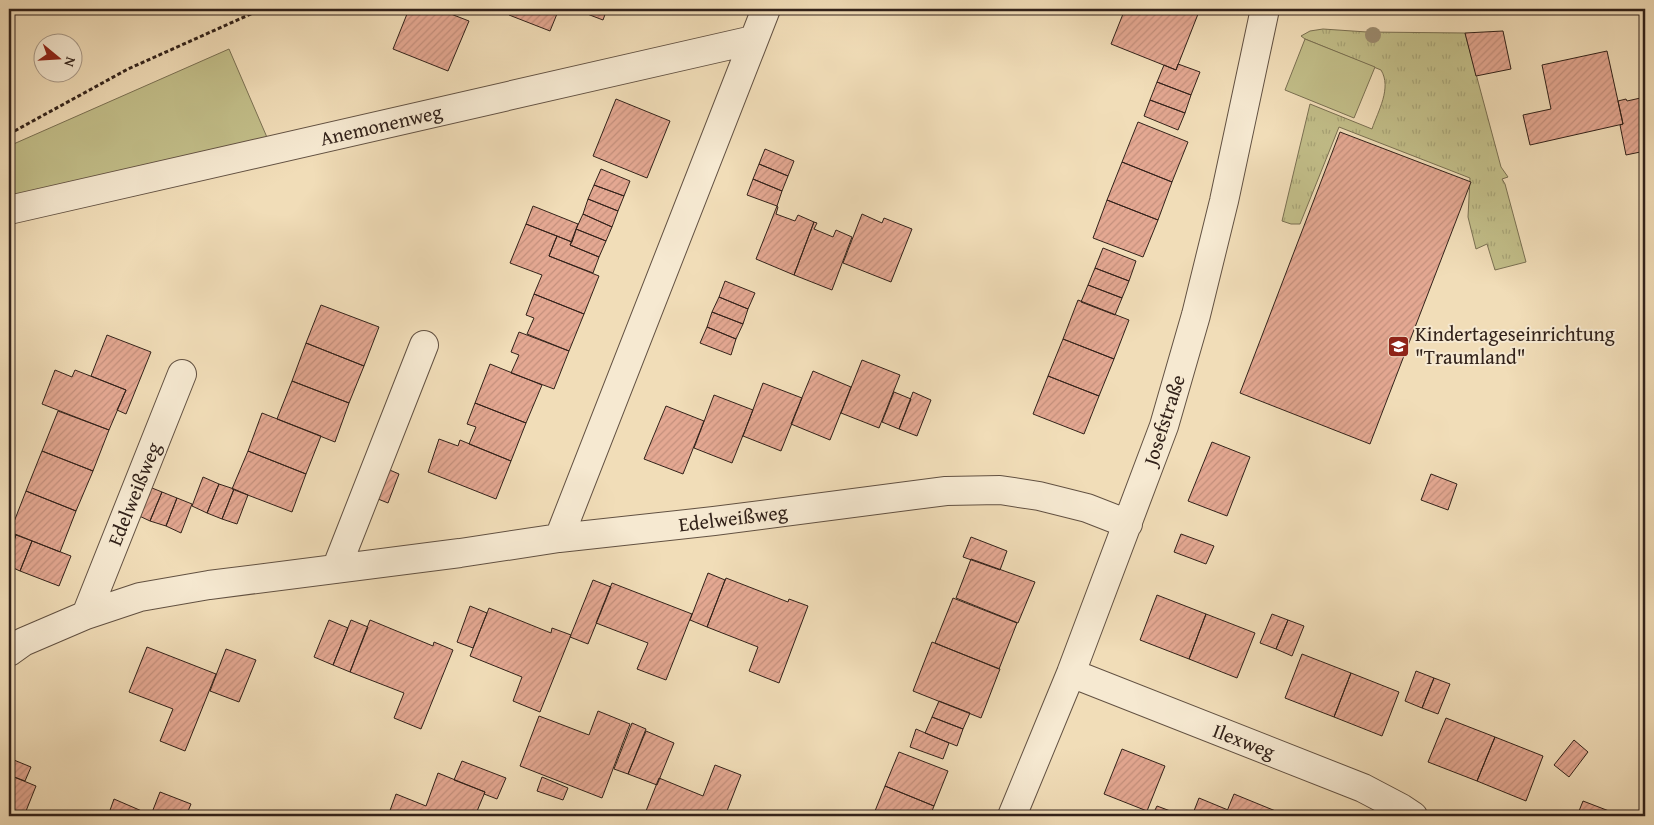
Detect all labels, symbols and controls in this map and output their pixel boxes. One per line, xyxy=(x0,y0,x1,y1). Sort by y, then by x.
north arrow xyxy=(32,32,82,82)
text: N xyxy=(59,54,81,70)
street label: Anemonenweg xyxy=(317,96,445,153)
place label: Kindertageseinrichtung "Traumland" xyxy=(1415,319,1615,371)
school or university icon: Kindertageseinrichtung "Traumland" xyxy=(1387,334,1411,358)
street label: Josefstraße xyxy=(1134,371,1192,472)
street label: Edelweißweg xyxy=(100,438,167,550)
street label: Edelweißweg xyxy=(677,496,789,539)
street label: Ilexweg xyxy=(1209,715,1279,766)

